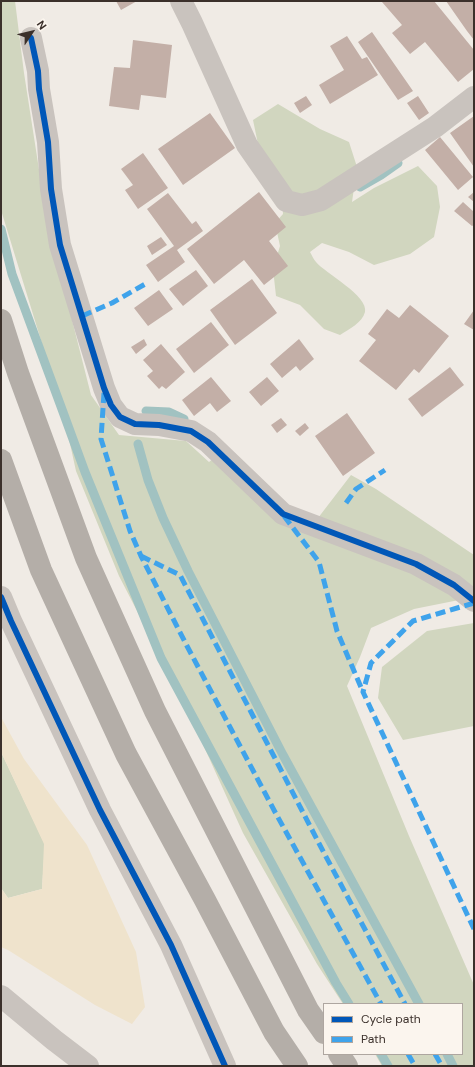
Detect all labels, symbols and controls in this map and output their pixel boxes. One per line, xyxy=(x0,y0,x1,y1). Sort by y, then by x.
north arrow xyxy=(12,12,52,52)
text: N xyxy=(34,18,50,32)
legend xyxy=(323,1003,463,1055)
text: Cycle path xyxy=(361,1011,421,1027)
text: Path xyxy=(361,1031,386,1047)

